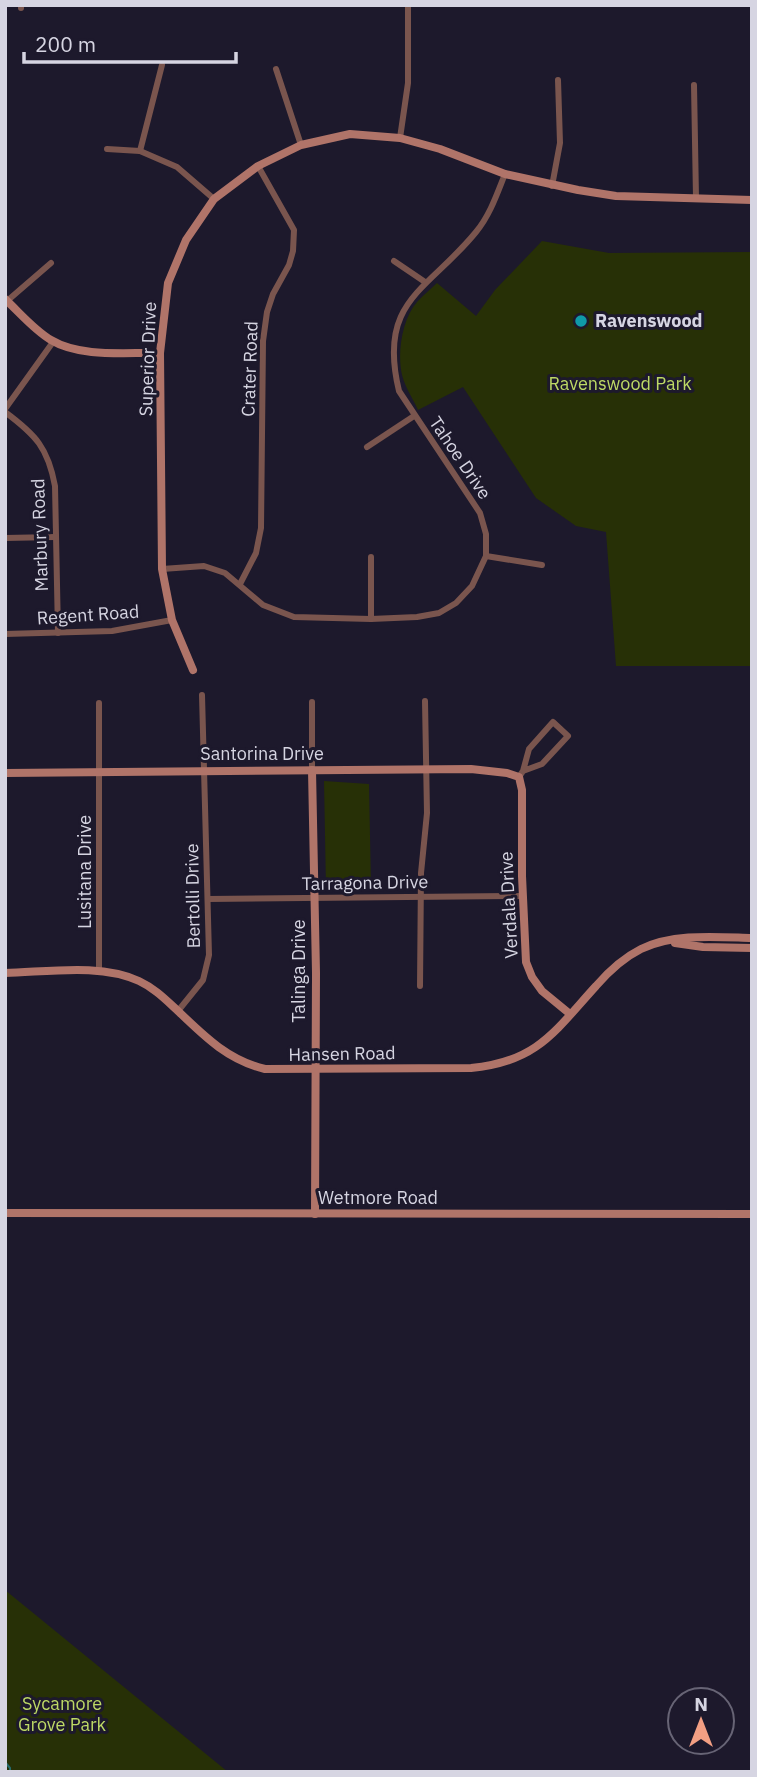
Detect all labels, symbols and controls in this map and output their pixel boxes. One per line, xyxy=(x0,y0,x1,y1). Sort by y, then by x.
scale bar xyxy=(24,21,236,65)
text: 200 m xyxy=(35,30,96,58)
street label: Superior Drive xyxy=(134,301,161,417)
place label: Ravenswood xyxy=(595,309,703,332)
marker: Ravenswood xyxy=(573,313,589,329)
street label: Crater Road xyxy=(236,321,263,417)
park label: Ravenswood Park xyxy=(548,372,692,395)
street label: Tahoe Drive xyxy=(424,412,497,504)
street label: Marbury Road xyxy=(26,478,53,592)
street label: Regent Road xyxy=(36,599,140,630)
street label: Santorina Drive xyxy=(200,742,324,765)
street label: Lusitana Drive xyxy=(73,815,96,929)
street label: Bertolli Drive xyxy=(180,843,205,949)
street label: Verdala Drive xyxy=(494,851,523,959)
street label: Tarragona Drive xyxy=(301,870,429,895)
street label: Talinga Drive xyxy=(287,919,310,1023)
street label: Hansen Road xyxy=(288,1041,396,1066)
street label: Wetmore Road xyxy=(318,1186,438,1209)
north arrow xyxy=(666,1686,736,1756)
park label: Sycamore Grove Park xyxy=(18,1692,107,1736)
text: N xyxy=(694,1692,708,1716)

